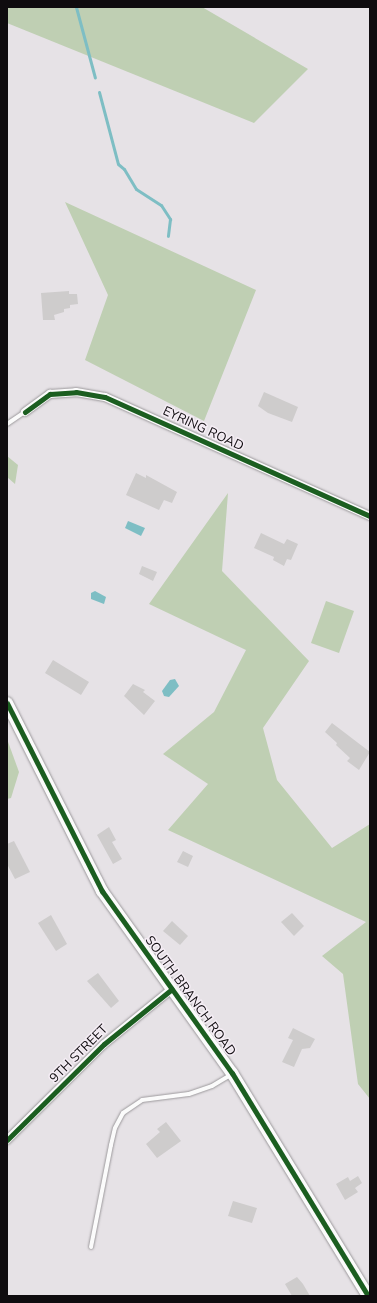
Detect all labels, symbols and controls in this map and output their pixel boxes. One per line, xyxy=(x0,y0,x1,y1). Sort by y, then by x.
street label: EYRING ROAD xyxy=(160,403,246,455)
street label: SOUTH BRANCH ROAD xyxy=(141,933,239,1059)
street label: 9TH STREET xyxy=(47,1022,111,1086)

